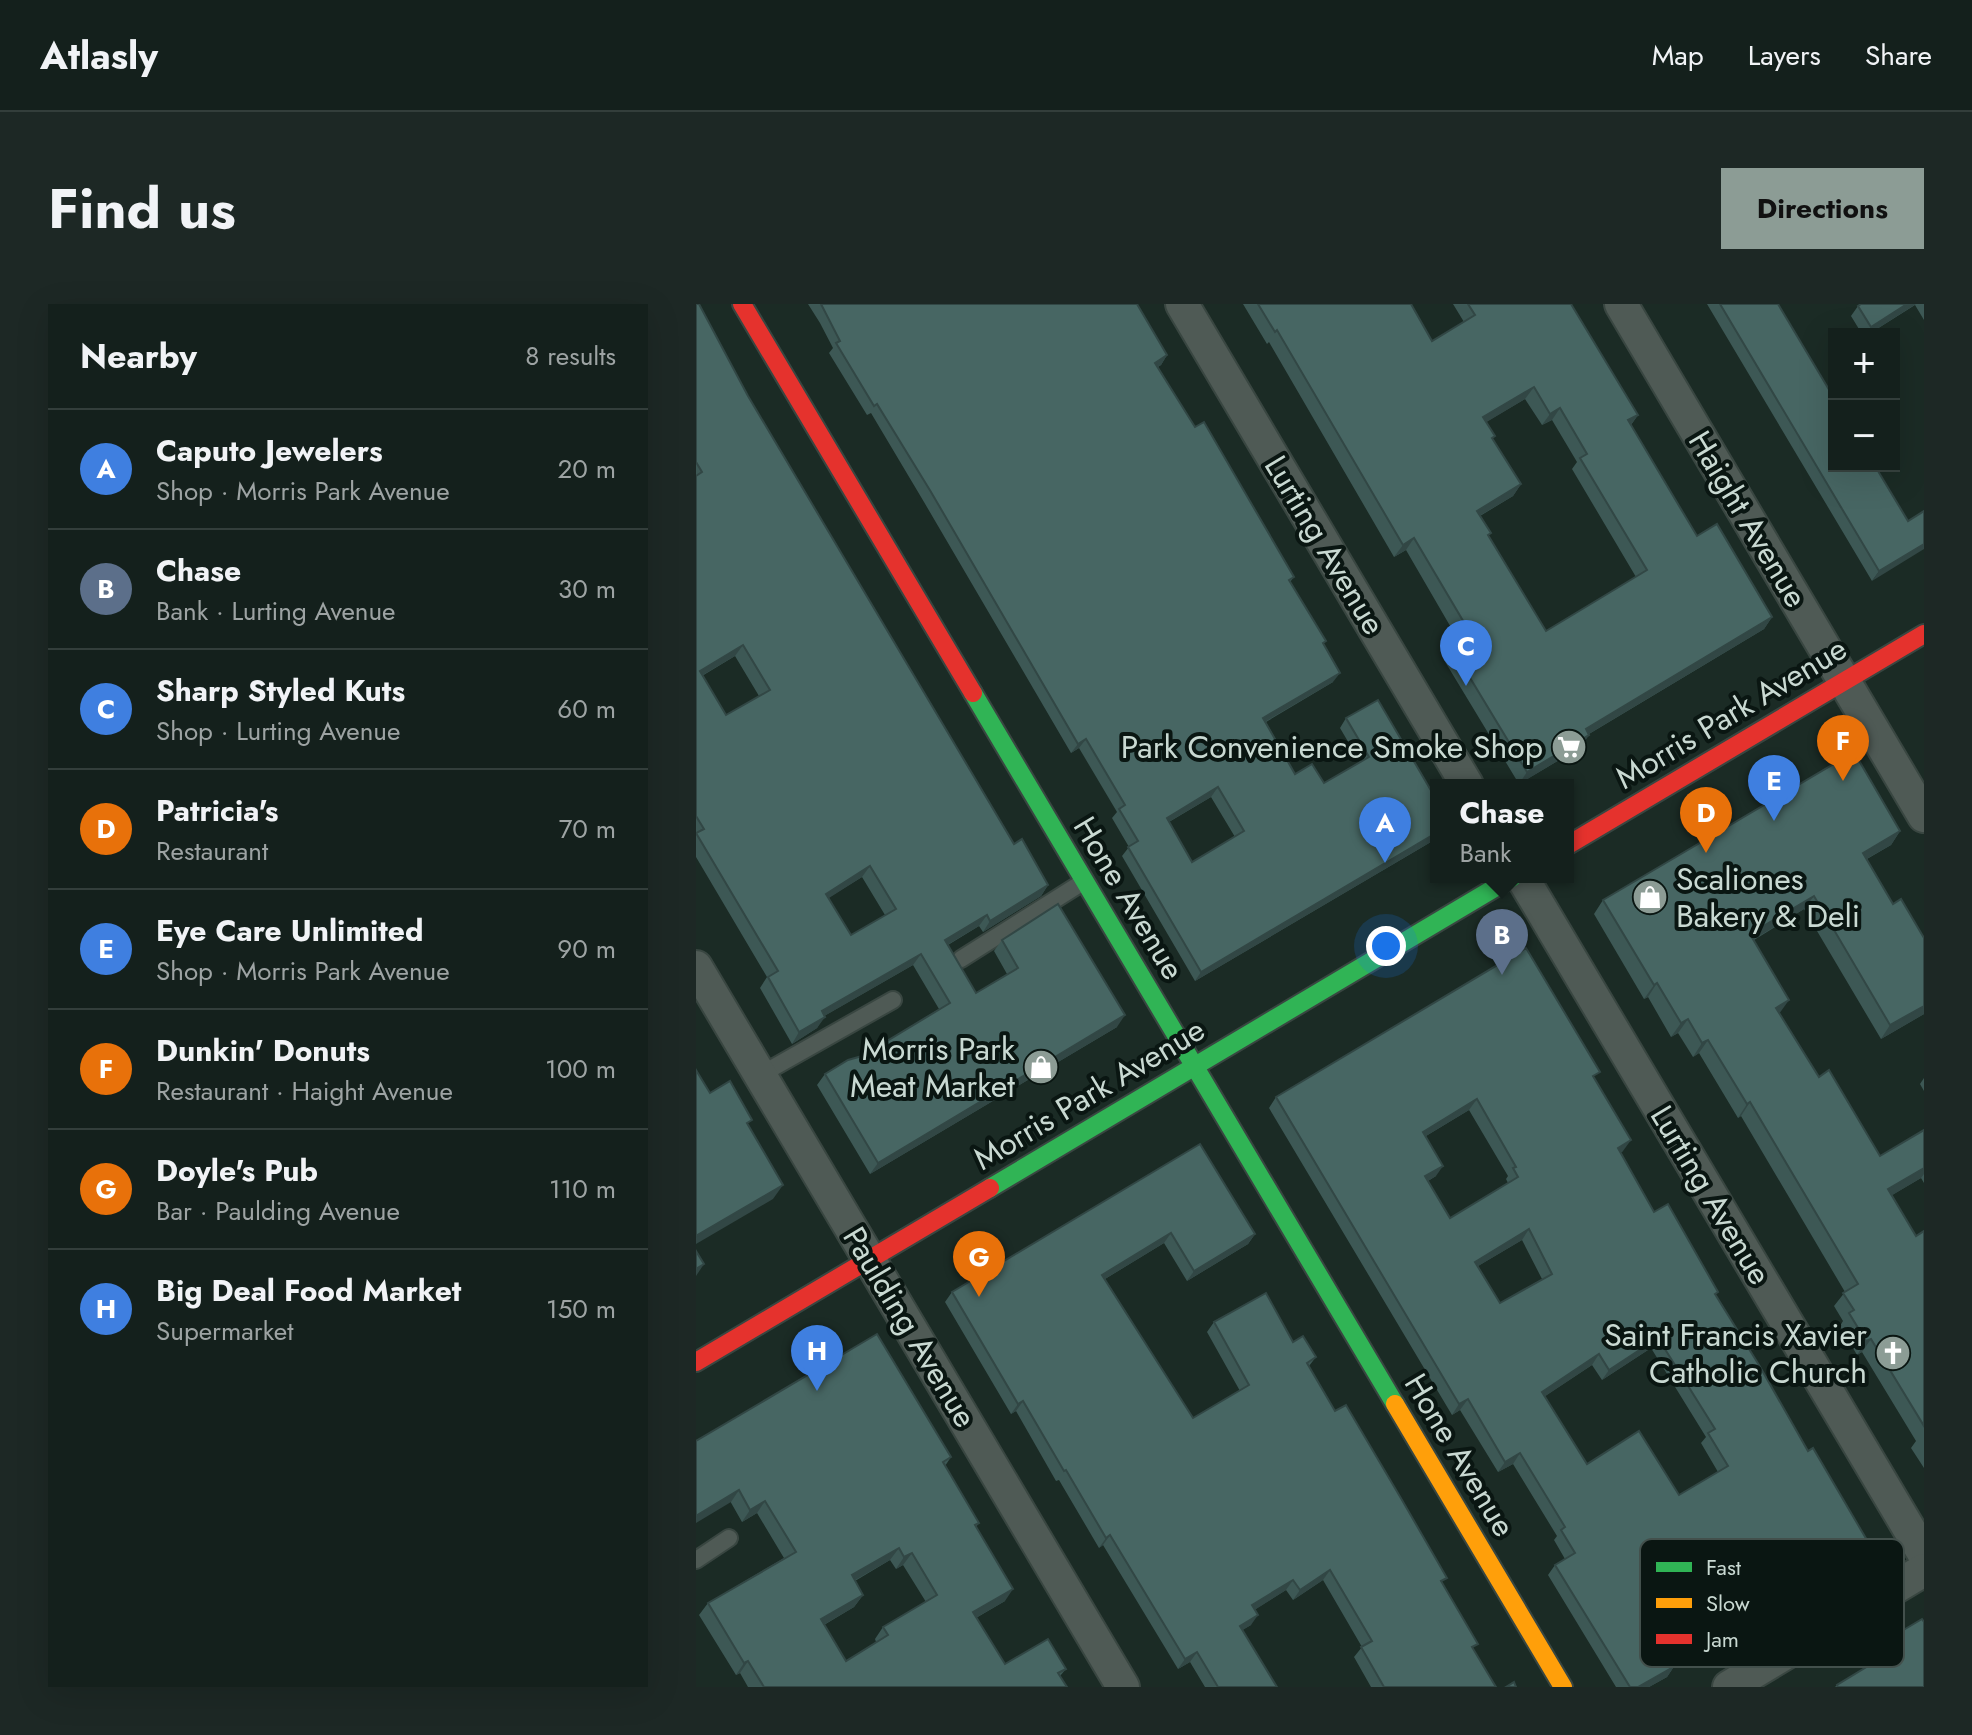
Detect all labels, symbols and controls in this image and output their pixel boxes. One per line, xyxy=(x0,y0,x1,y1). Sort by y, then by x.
text: Atlasly xyxy=(40,28,158,83)
text: Map xyxy=(1652,35,1704,76)
text: Layers xyxy=(1748,35,1821,76)
text: Share xyxy=(1865,35,1932,76)
text: Find us xyxy=(48,168,236,249)
button: Directions xyxy=(1721,168,1924,249)
map controls xyxy=(1828,328,1900,472)
button: + xyxy=(1828,328,1900,400)
text: Nearby xyxy=(80,332,197,381)
text: 8 results xyxy=(525,337,616,375)
button: − xyxy=(1828,400,1900,472)
street label: Haight Avenue xyxy=(1677,422,1819,616)
text: Caputo Jewelers xyxy=(156,429,383,472)
street label: Lurting Avenue xyxy=(1253,447,1397,643)
text: A xyxy=(96,450,116,488)
text: 20 m xyxy=(558,450,616,488)
text: Shop · Morris Park Avenue xyxy=(156,472,450,510)
text: Chase xyxy=(156,549,241,592)
text: B xyxy=(97,570,115,608)
text: 30 m xyxy=(558,570,616,608)
text: Bank · Lurting Avenue xyxy=(156,592,396,630)
pin: C xyxy=(1440,620,1492,686)
street label: Morris Park Avenue xyxy=(1607,626,1855,800)
text: Sharp Styled Kuts xyxy=(156,669,405,712)
text: C xyxy=(97,690,115,728)
text: 60 m xyxy=(557,690,616,728)
text: Shop · Lurting Avenue xyxy=(156,712,400,750)
pin: F xyxy=(1817,715,1869,781)
place label: Park Convenience Smoke Shop xyxy=(1121,724,1543,770)
supermarket icon: Park Convenience Smoke Shop xyxy=(1550,728,1588,766)
pin: E xyxy=(1748,755,1800,821)
popup xyxy=(1430,779,1574,883)
pin: D xyxy=(1680,787,1732,853)
text: Patricia's xyxy=(156,789,278,832)
text: Chase xyxy=(1459,791,1545,834)
pin: A xyxy=(1359,797,1411,863)
street label: Hone Avenue xyxy=(1062,808,1196,988)
text: D xyxy=(96,810,116,848)
text: 70 m xyxy=(559,810,616,848)
text: Restaurant xyxy=(156,832,268,870)
text: Bank xyxy=(1459,834,1512,872)
place label: Scaliones Bakery & Deli xyxy=(1676,856,1860,939)
shop icon: Scaliones Bakery & Deli xyxy=(1631,878,1669,916)
text: Eye Care Unlimited xyxy=(156,909,424,952)
pin: B xyxy=(1476,909,1528,975)
your location xyxy=(1366,926,1406,966)
text: E xyxy=(98,930,114,968)
text: 90 m xyxy=(557,930,616,968)
text: Shop · Morris Park Avenue xyxy=(156,952,450,990)
street label: Morris Park Avenue xyxy=(965,1007,1213,1181)
place label: Morris Park Meat Market xyxy=(850,1026,1016,1109)
text: Dunkin' Donuts xyxy=(156,1029,370,1072)
shop icon: Morris Park Meat Market xyxy=(1022,1048,1060,1086)
text: F xyxy=(99,1050,113,1088)
text: 100 m xyxy=(545,1050,616,1088)
text: Restaurant · Haight Avenue xyxy=(156,1072,453,1110)
street label: Lurting Avenue xyxy=(1639,1097,1783,1293)
text: Doyle's Pub xyxy=(156,1149,318,1192)
text: G xyxy=(95,1170,117,1208)
text: 110 m xyxy=(549,1170,616,1208)
text: Bar · Paulding Avenue xyxy=(156,1192,400,1230)
street label: Paulding Avenue xyxy=(832,1218,988,1436)
pin: G xyxy=(953,1231,1005,1297)
text: Big Deal Food Market xyxy=(156,1269,461,1312)
text: H xyxy=(96,1290,116,1328)
text: 150 m xyxy=(546,1290,616,1328)
text: Supermarket xyxy=(156,1312,293,1350)
place label: Saint Francis Xavier Catholic Church xyxy=(1604,1312,1867,1395)
pin: H xyxy=(791,1325,843,1391)
church icon: Saint Francis Xavier Catholic Church xyxy=(1874,1334,1912,1372)
street label: Hone Avenue xyxy=(1393,1365,1527,1545)
legend xyxy=(1640,1539,1904,1667)
text: Fast xyxy=(1706,1551,1742,1583)
text: Slow xyxy=(1706,1587,1750,1619)
text: Jam xyxy=(1703,1623,1739,1655)

